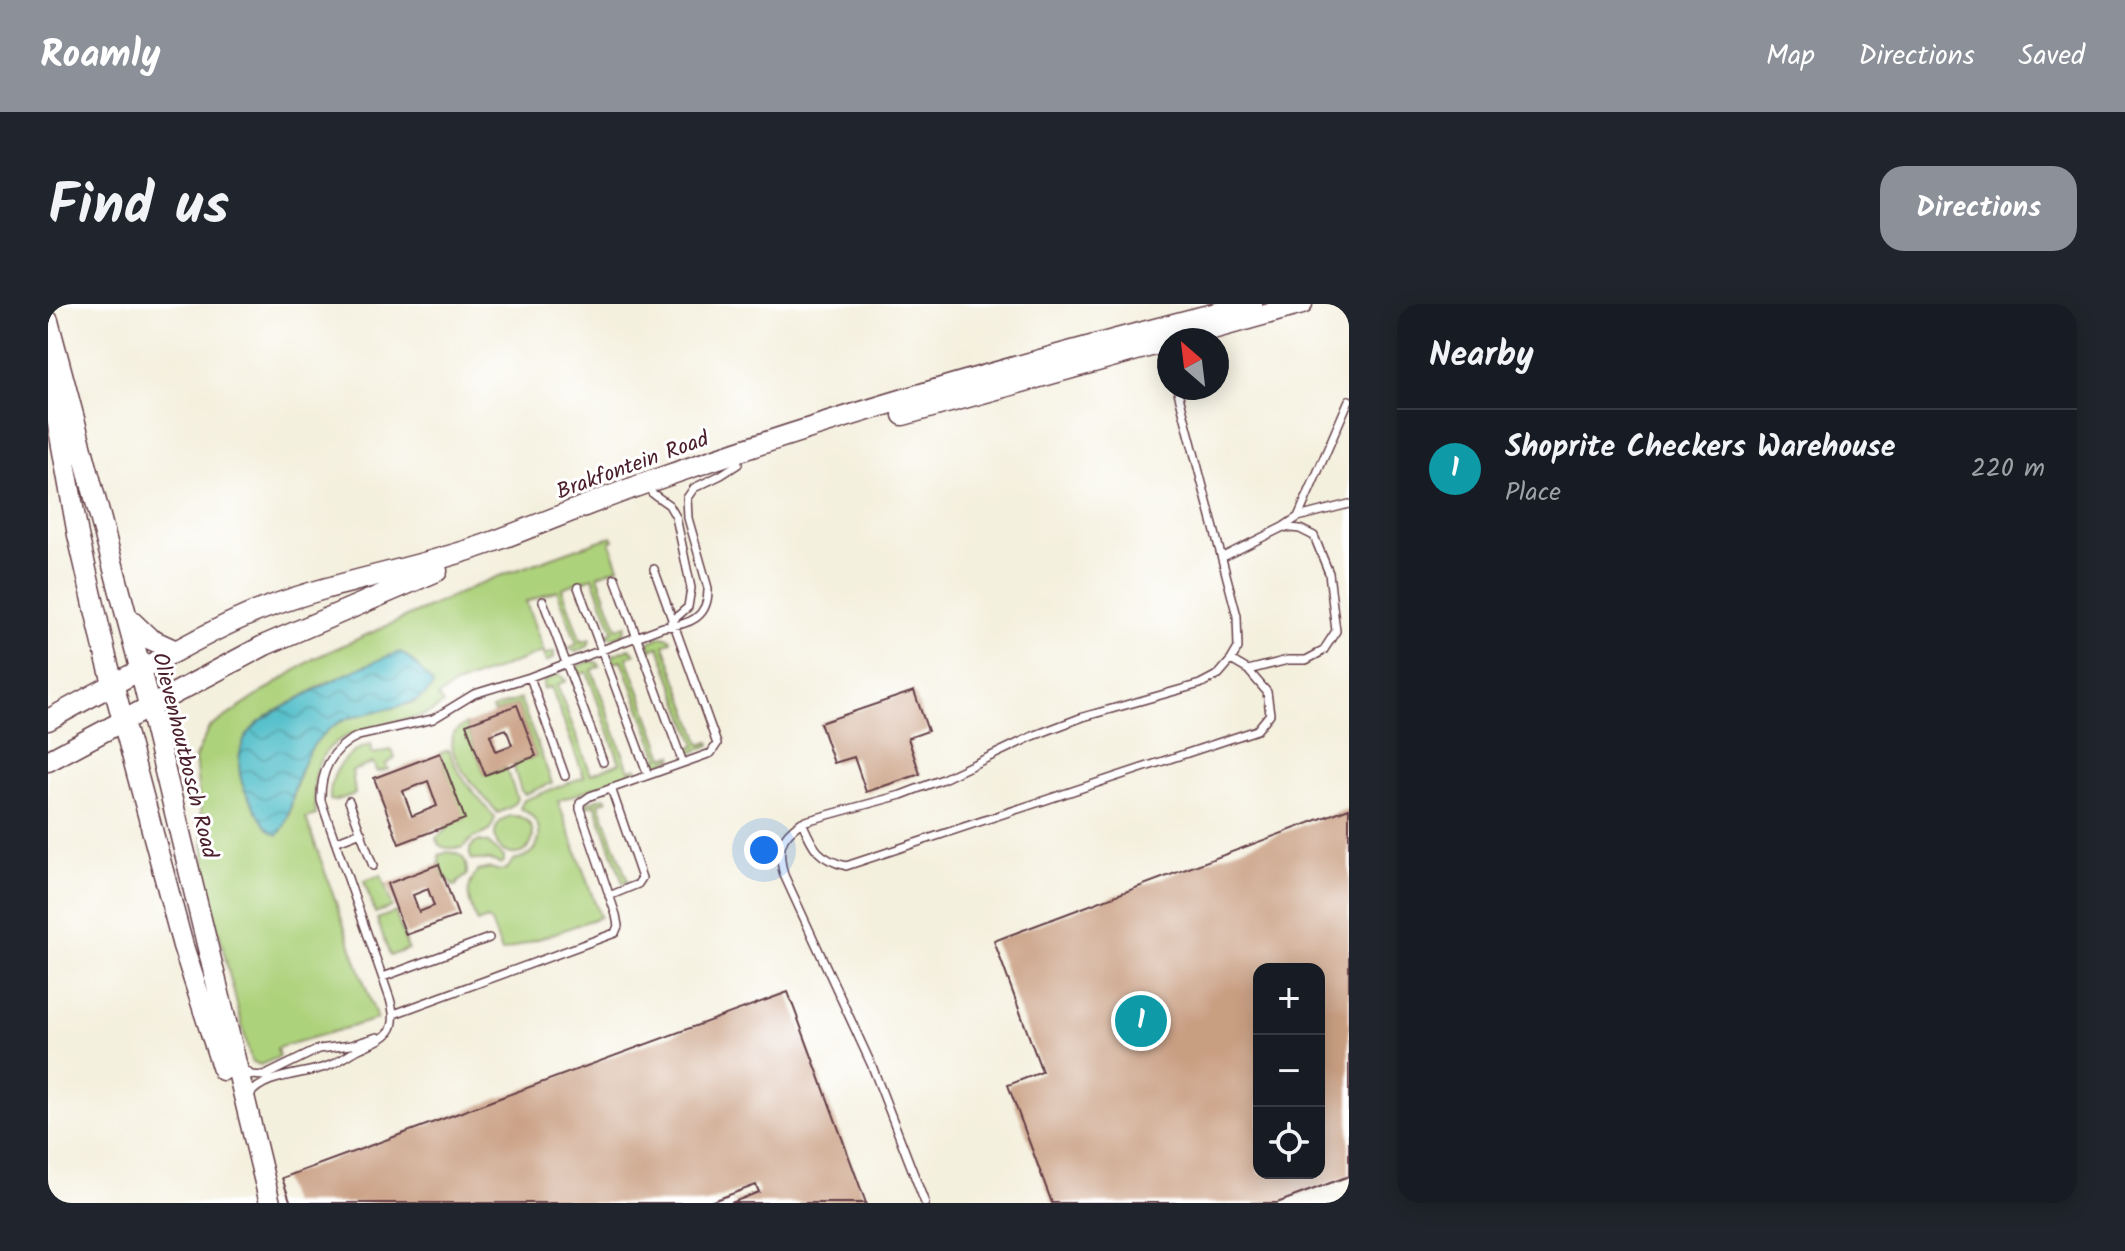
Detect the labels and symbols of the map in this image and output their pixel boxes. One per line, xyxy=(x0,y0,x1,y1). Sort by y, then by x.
north arrow xyxy=(1157,328,1229,400)
street label: Brakfontein Road xyxy=(552,422,715,510)
street label: Olievenhoutbosch Road xyxy=(141,649,226,863)
your location xyxy=(744,830,784,870)
pin: 1 xyxy=(1115,991,1167,1051)

